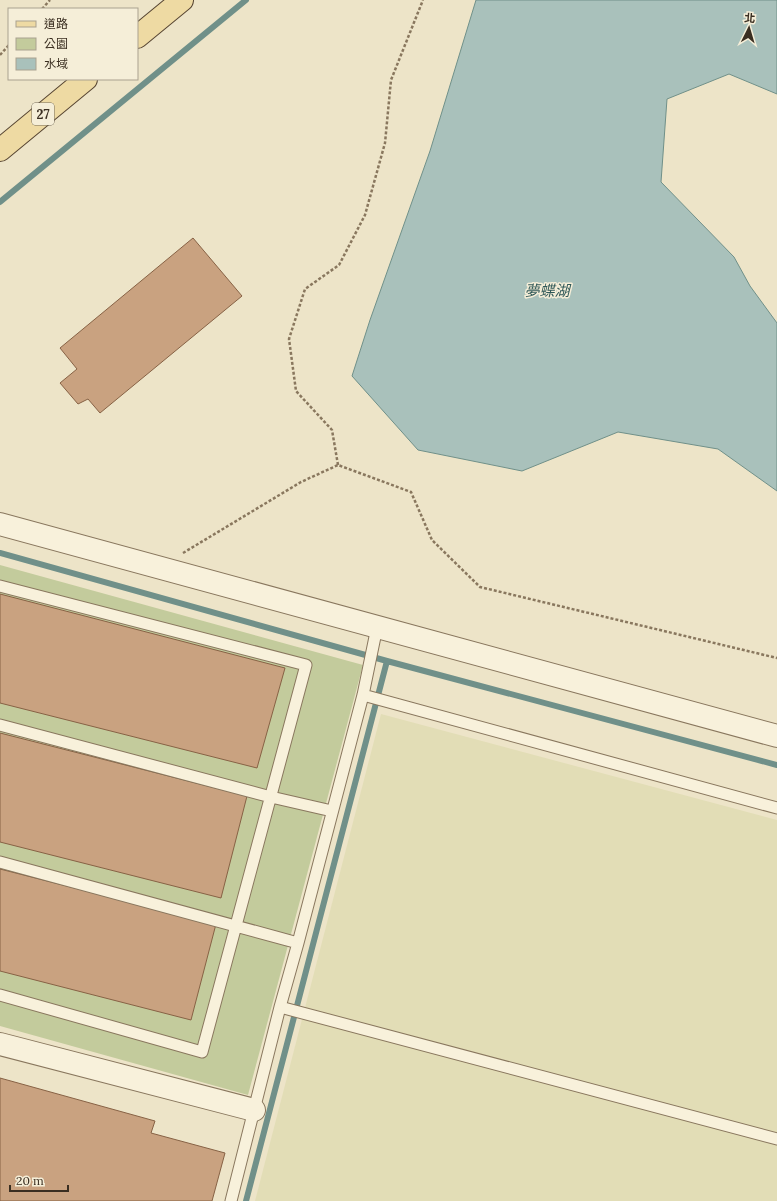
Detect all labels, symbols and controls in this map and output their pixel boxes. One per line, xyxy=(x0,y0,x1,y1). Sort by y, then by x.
legend xyxy=(8,8,138,80)
north arrow xyxy=(729,8,769,48)
text: 北 xyxy=(744,11,756,25)
text: 道路 xyxy=(44,16,68,31)
text: 公園 xyxy=(44,36,68,51)
text: 水域 xyxy=(44,56,68,71)
road number: 27 xyxy=(32,103,54,125)
water label: 夢蝶湖 xyxy=(524,281,571,300)
scale bar xyxy=(10,1167,68,1193)
text: 20 m xyxy=(16,1173,44,1188)

